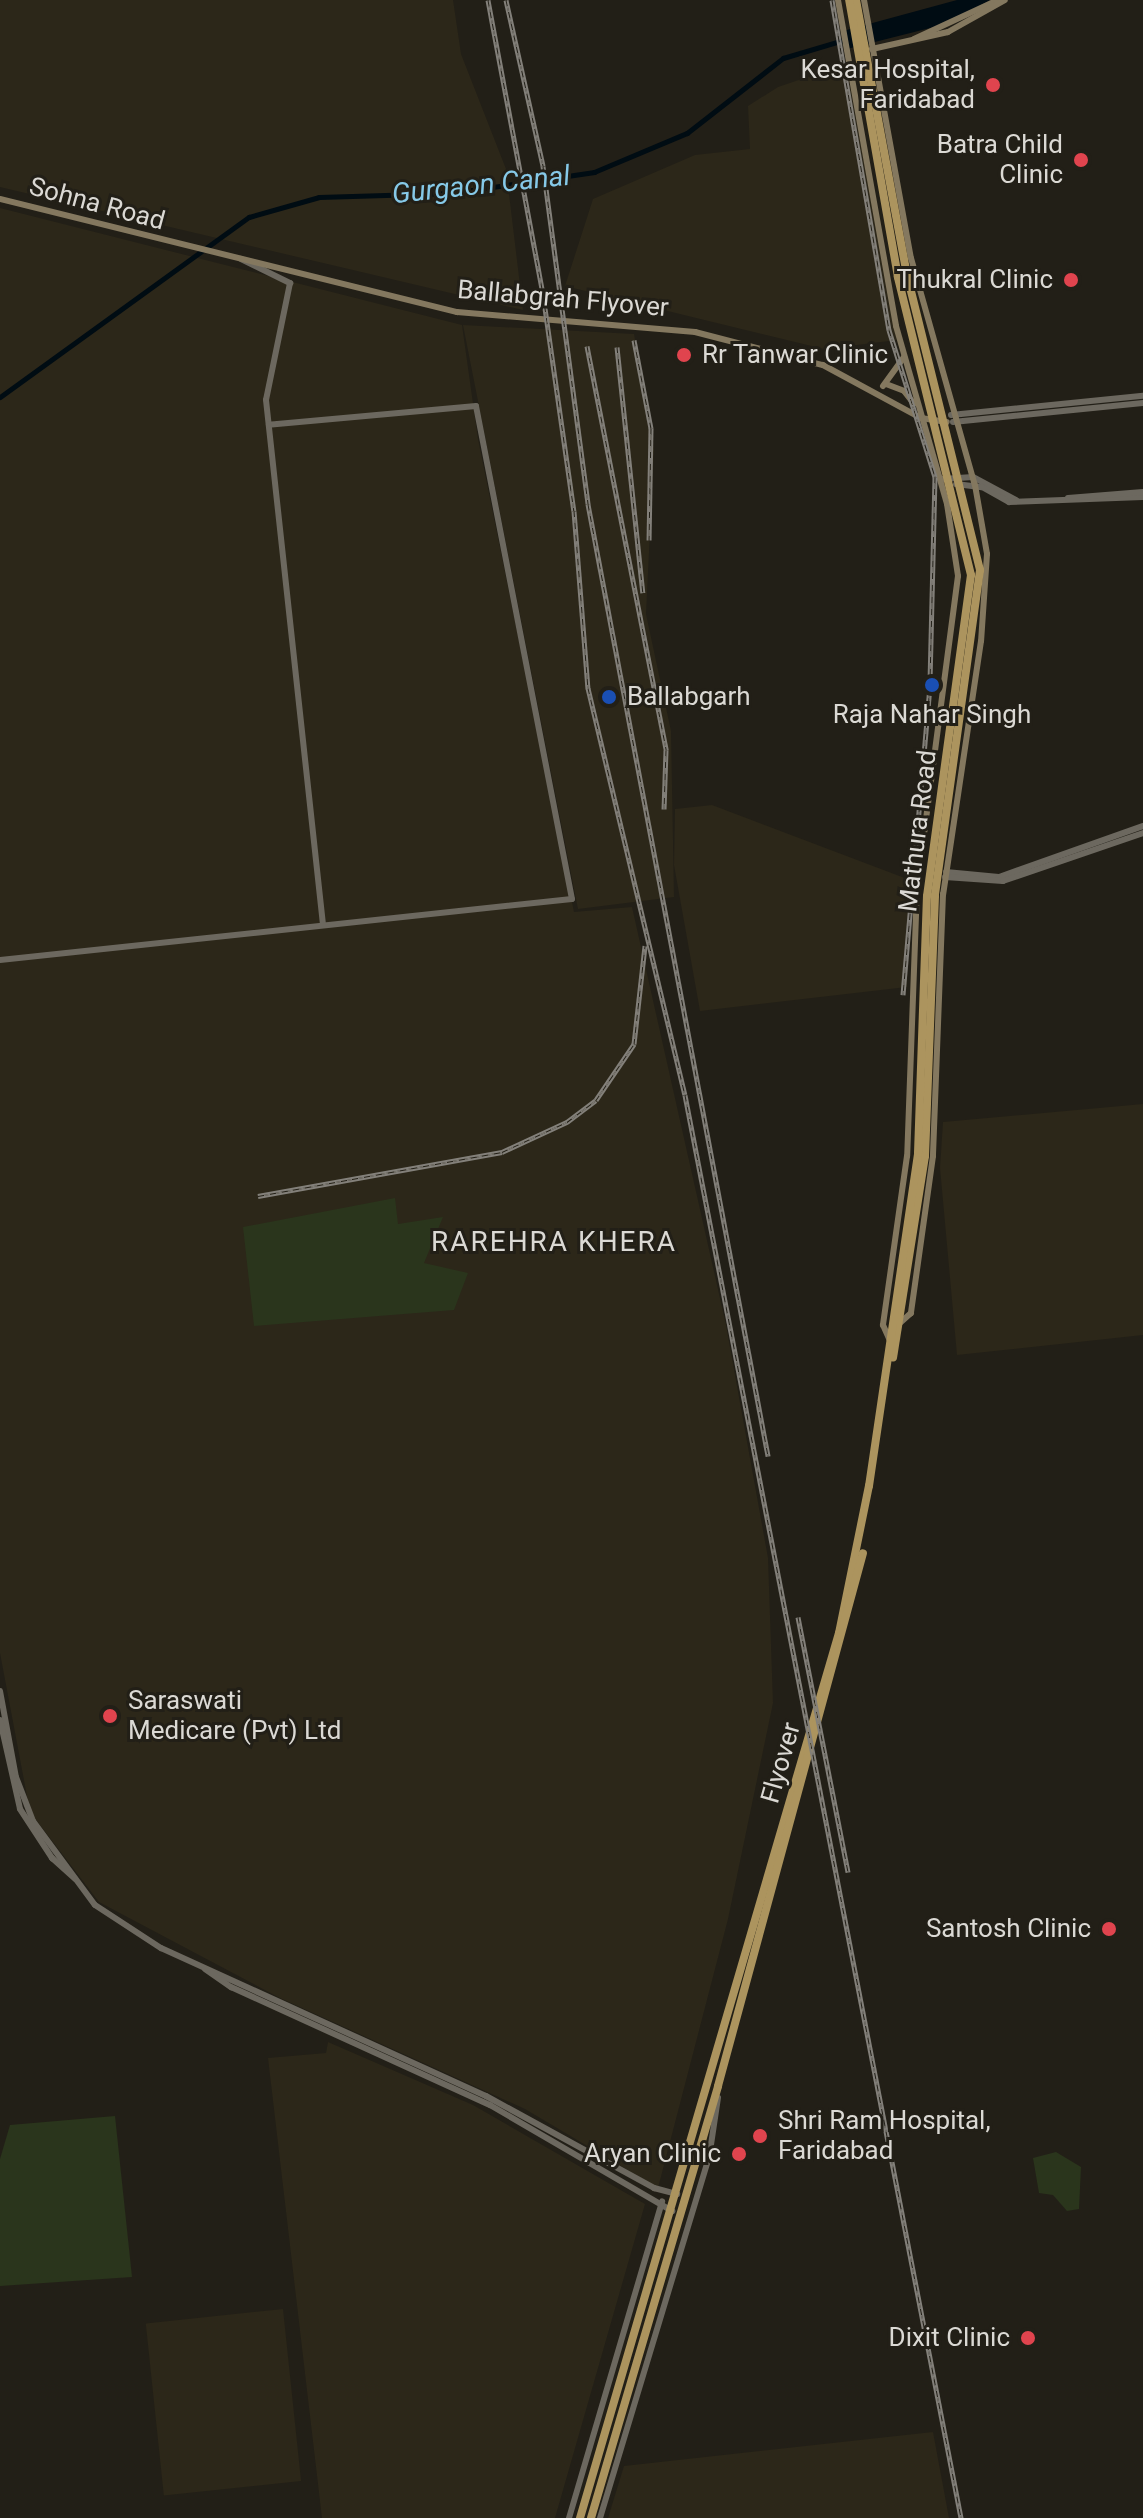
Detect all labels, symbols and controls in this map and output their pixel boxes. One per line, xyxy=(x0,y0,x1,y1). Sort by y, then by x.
place label: Kesar Hospital, Faridabad xyxy=(801,54,975,116)
marker: Kesar Hospital, Faridabad xyxy=(982,74,1004,96)
place label: Batra Child Clinic xyxy=(937,129,1063,190)
marker: Batra Child Clinic xyxy=(1070,149,1092,171)
water label: Gurgaon Canal xyxy=(390,159,572,211)
street label: Sohna Road xyxy=(26,171,168,237)
place label: Thukral Clinic xyxy=(897,264,1053,296)
marker: Thukral Clinic xyxy=(1060,269,1082,291)
street label: Ballabgrah Flyover xyxy=(456,274,670,324)
place label: Rr Tanwar Clinic xyxy=(702,339,889,371)
marker: Rr Tanwar Clinic xyxy=(673,344,695,366)
marker: Raja Nahar Singh xyxy=(921,674,943,696)
place label: Ballabgarh xyxy=(627,681,751,713)
marker: Ballabgarh xyxy=(598,686,620,708)
place label: Raja Nahar Singh xyxy=(833,699,1031,731)
street label: Mathura Road xyxy=(893,748,943,914)
district label: RAREHRA KHERA xyxy=(431,1225,677,1259)
place label: Saraswati Medicare (Pvt) Ltd xyxy=(128,1685,341,1746)
marker: Saraswati Medicare (Pvt) Ltd xyxy=(99,1705,121,1727)
street label: Flyover xyxy=(755,1719,807,1807)
place label: Santosh Clinic xyxy=(926,1913,1091,1945)
marker: Santosh Clinic xyxy=(1098,1918,1120,1940)
place label: Shri Ram Hospital, Faridabad xyxy=(778,2105,991,2166)
marker: Shri Ram Hospital, Faridabad xyxy=(749,2125,771,2147)
place label: Aryan Clinic xyxy=(584,2138,721,2170)
marker: Aryan Clinic xyxy=(728,2143,750,2165)
place label: Dixit Clinic xyxy=(889,2322,1010,2354)
marker: Dixit Clinic xyxy=(1017,2327,1039,2349)

